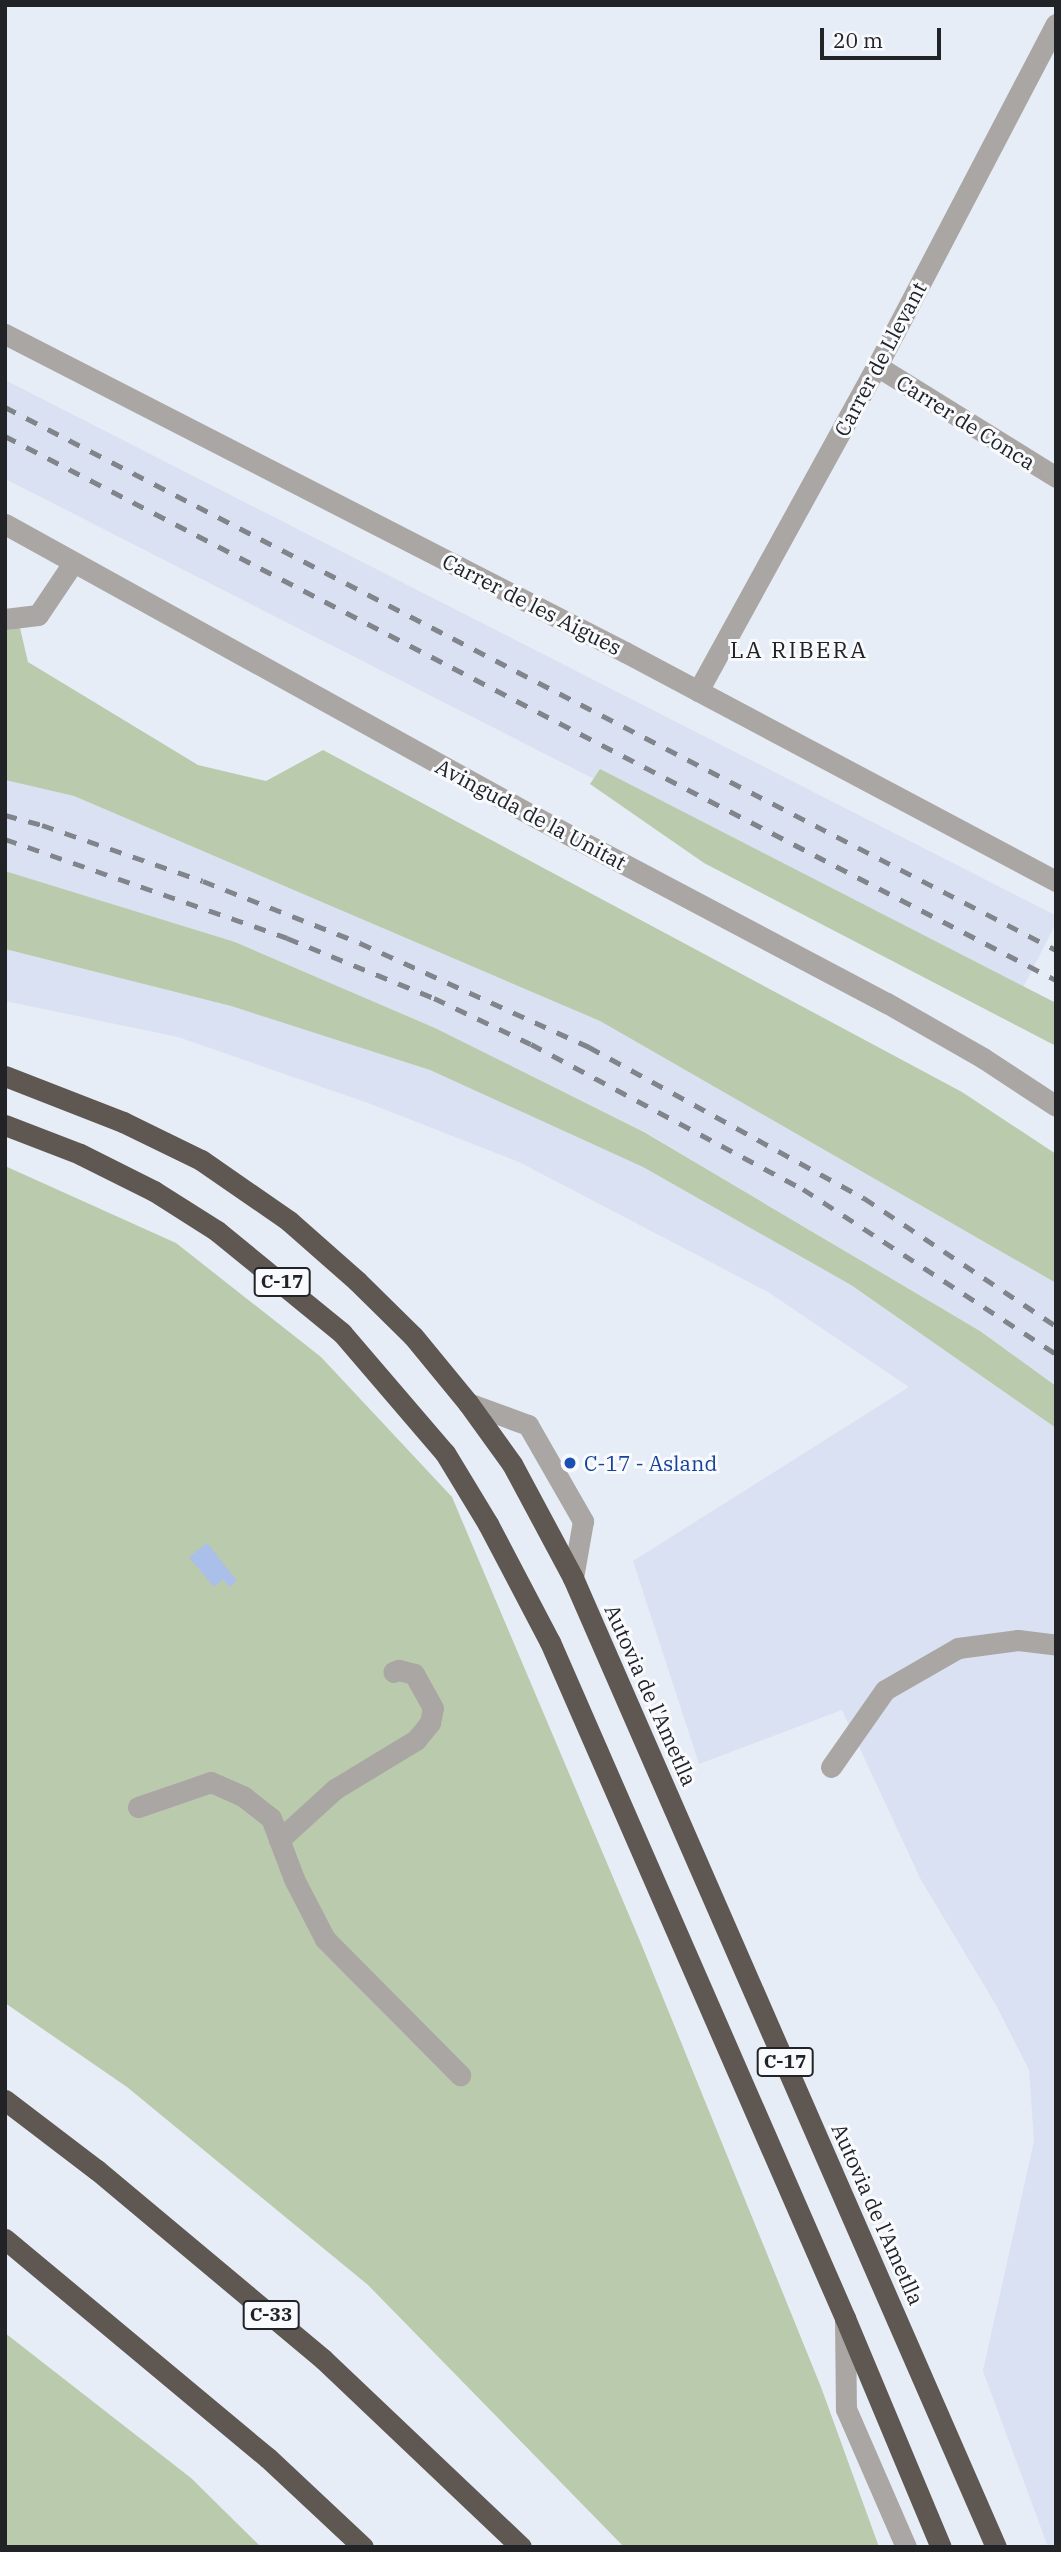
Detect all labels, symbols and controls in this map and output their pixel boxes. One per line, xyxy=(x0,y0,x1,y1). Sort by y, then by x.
scale bar xyxy=(823,14,944,58)
text: 20 m xyxy=(833,26,883,54)
street label: Carrer de Llevant xyxy=(829,278,931,440)
street label: Carrer de Conca xyxy=(892,369,1040,475)
street label: Carrer de les Aigues xyxy=(438,548,626,660)
district label: LA RIBERA xyxy=(731,635,867,663)
street label: Avinguda de la Unitat xyxy=(432,753,630,875)
road number: C-17 xyxy=(252,1266,312,1298)
place label: C-17 - Asland xyxy=(584,1450,717,1476)
marker: C-17 - Asland xyxy=(562,1455,578,1471)
street label: Autovia de l'Ametlla xyxy=(600,1600,702,1790)
road number: C-17 xyxy=(755,2046,815,2078)
street label: Autovia de l'Ametlla xyxy=(827,2119,929,2309)
road number: C-33 xyxy=(241,2300,301,2330)

